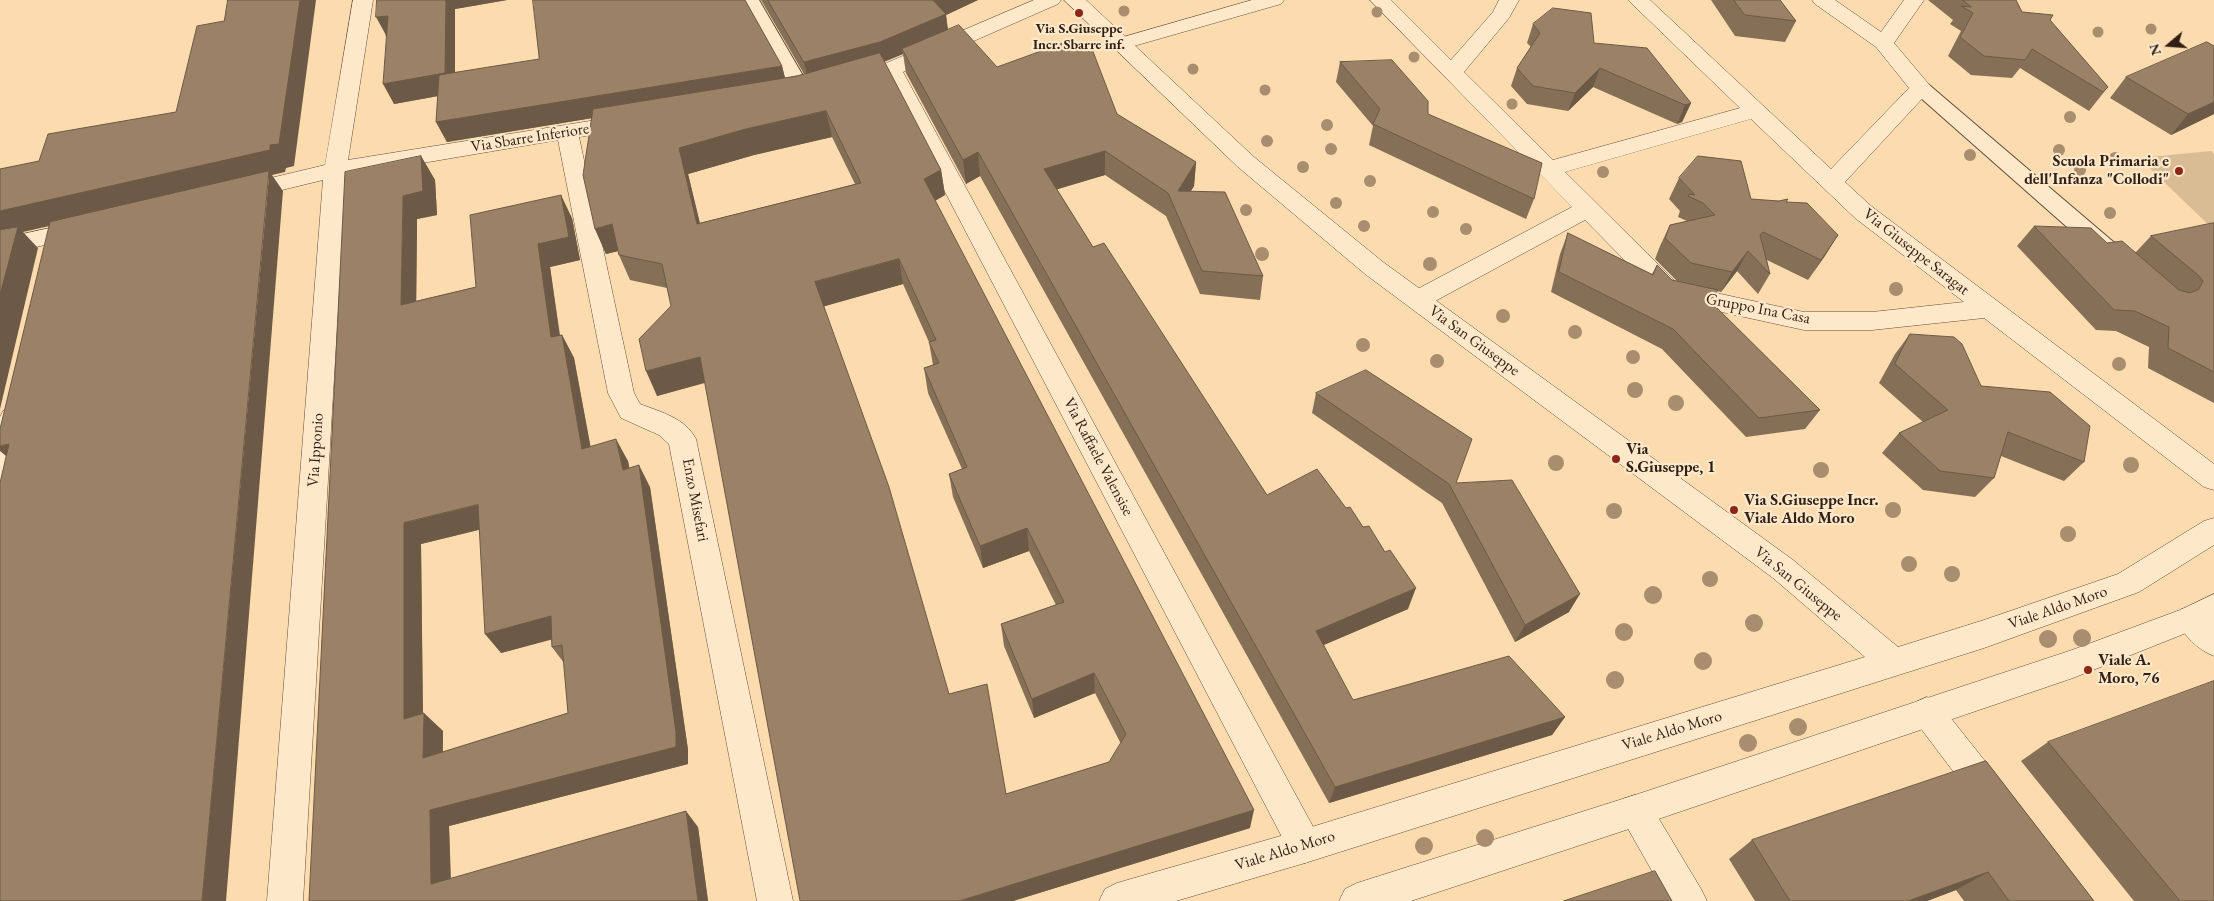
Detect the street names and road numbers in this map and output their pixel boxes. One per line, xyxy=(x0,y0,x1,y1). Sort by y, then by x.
street label: Via Sbarre Inferiore xyxy=(470,119,590,157)
street label: Via Giuseppe Saragat xyxy=(1859,205,1973,299)
street label: Gruppo Ina Casa xyxy=(1704,289,1812,329)
street label: Via San Giuseppe xyxy=(1425,302,1523,380)
street label: Via Raffaele Valensise xyxy=(1059,395,1137,519)
street label: Via Ipponio xyxy=(304,412,328,488)
street label: Enzo Misefari xyxy=(677,457,713,543)
street label: Via San Giuseppe xyxy=(1750,543,1846,625)
street label: Viale Aldo Moro xyxy=(2006,582,2110,634)
street label: Viale Aldo Moro xyxy=(1620,707,1724,755)
street label: Viale Aldo Moro xyxy=(1233,827,1337,875)

